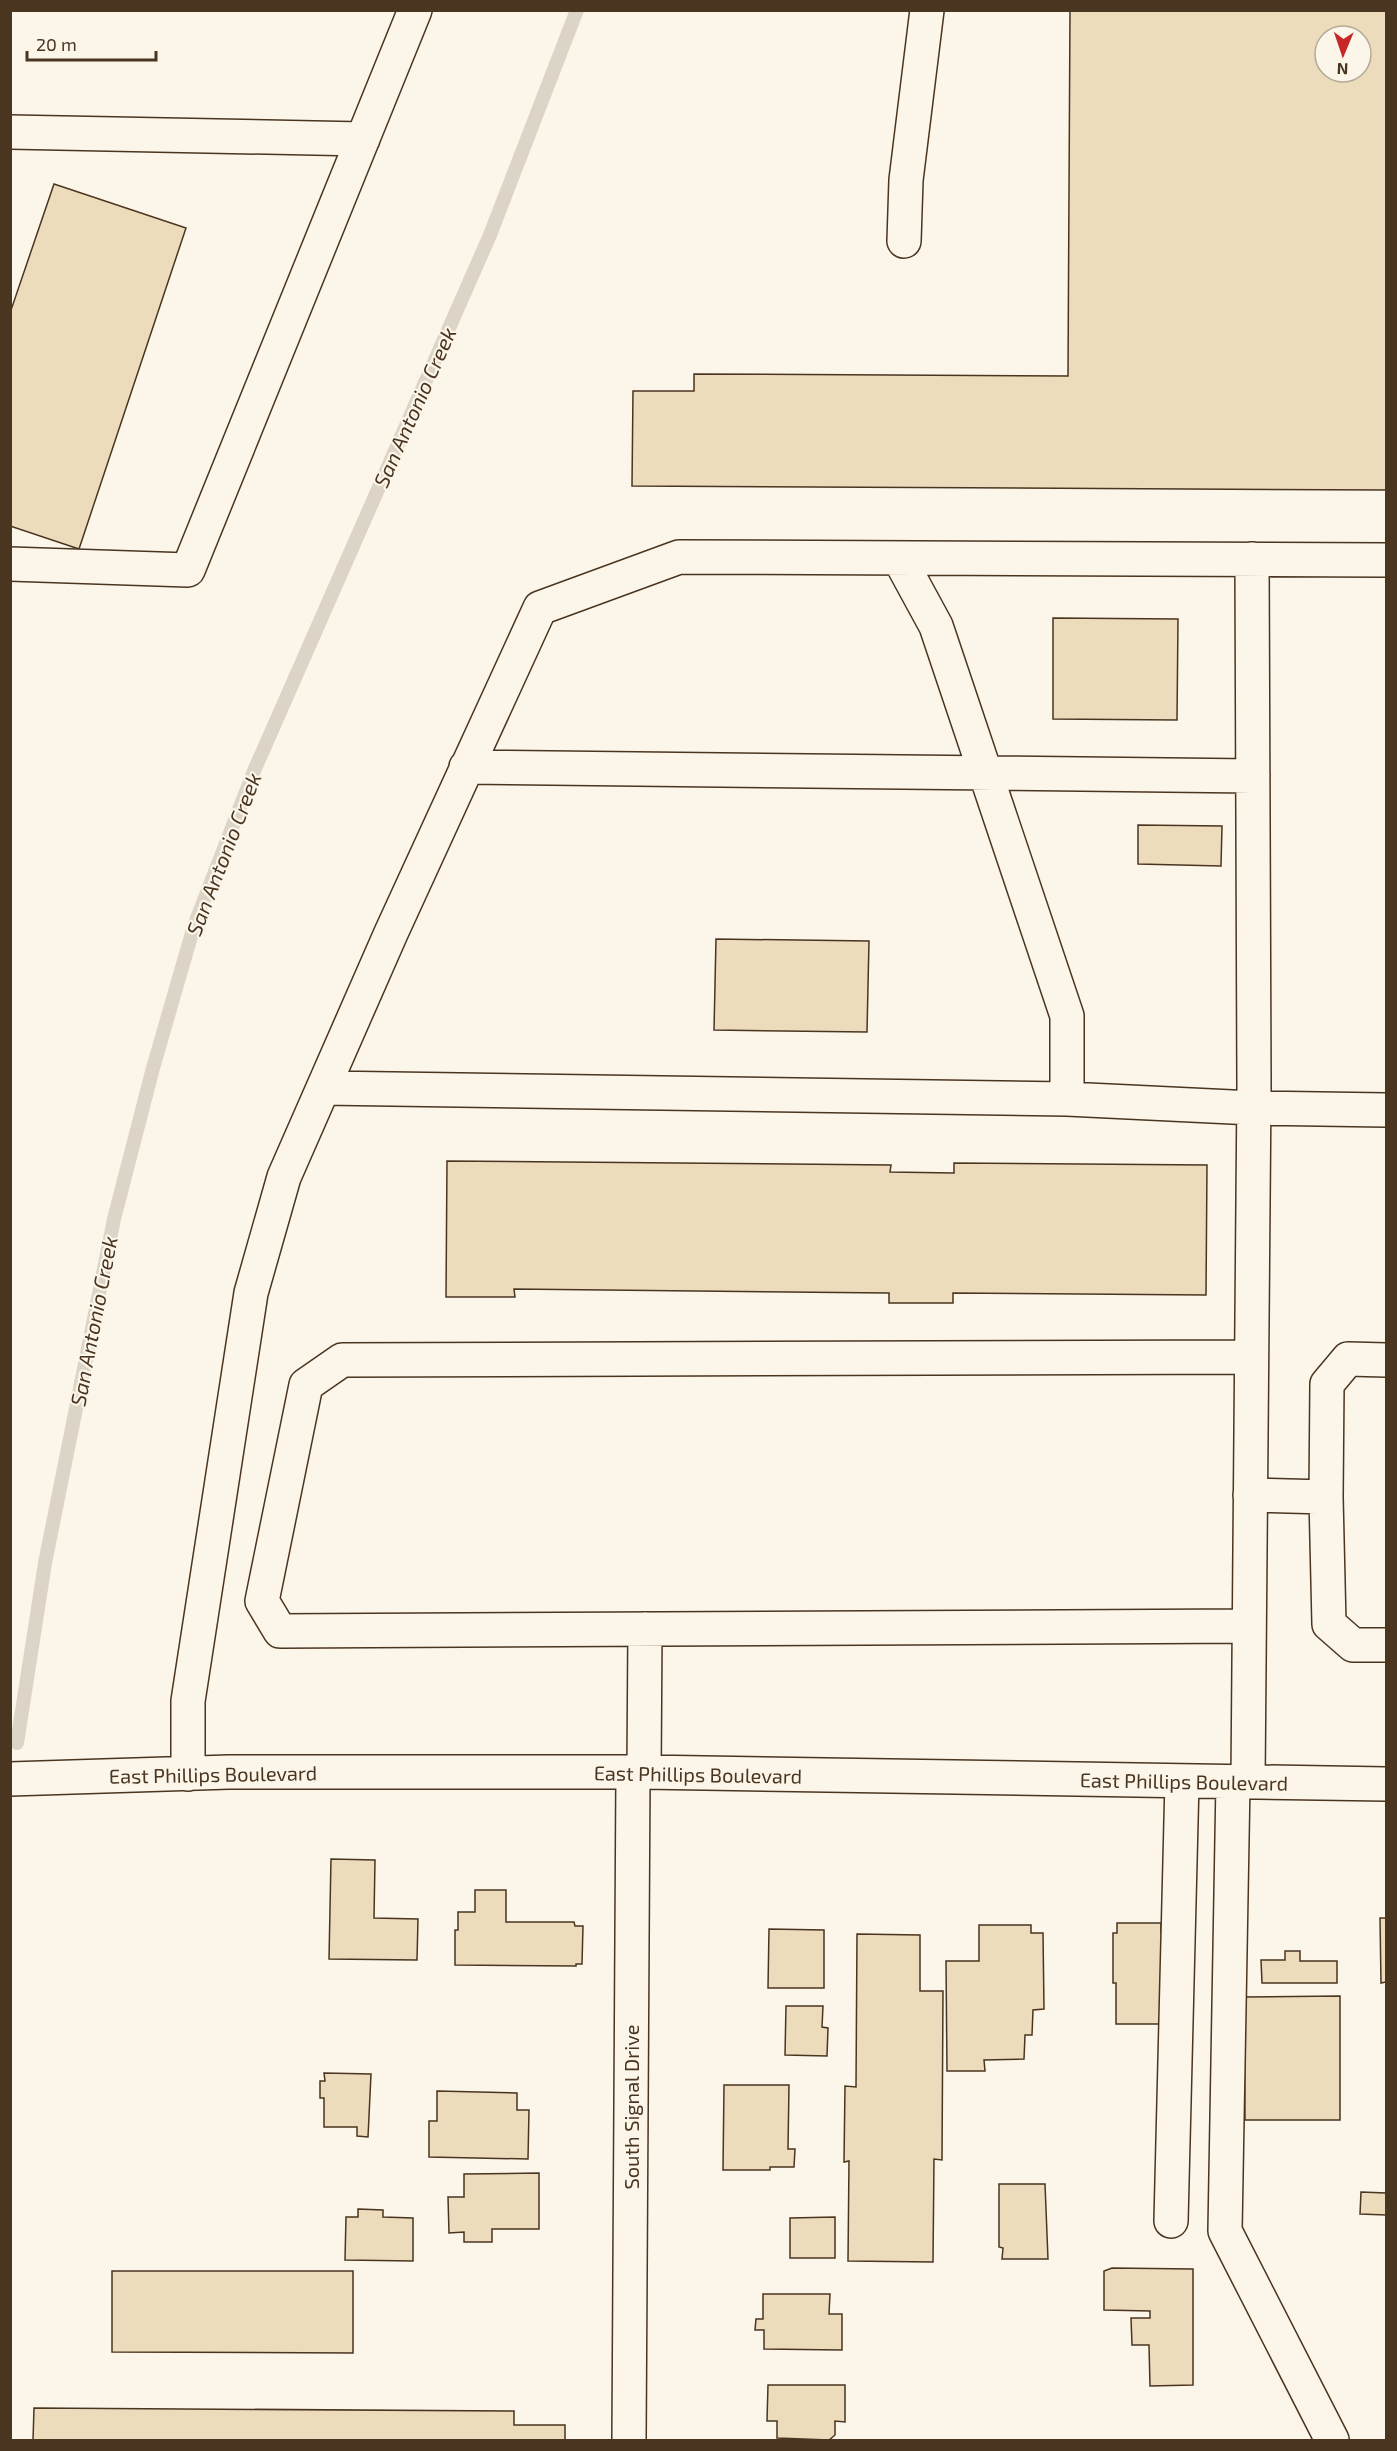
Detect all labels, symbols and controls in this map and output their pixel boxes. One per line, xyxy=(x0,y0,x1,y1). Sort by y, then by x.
scale bar xyxy=(27,24,156,62)
north arrow xyxy=(1313,24,1373,84)
text: 20 m xyxy=(36,33,77,55)
text: N xyxy=(1336,60,1349,79)
water label: San Antonio Creek xyxy=(368,323,461,491)
water label: San Antonio Creek xyxy=(180,769,266,939)
water label: San Antonio Creek xyxy=(64,1234,122,1408)
street label: East Phillips Boulevard xyxy=(109,1760,317,1788)
street label: East Phillips Boulevard xyxy=(594,1760,802,1788)
street label: East Phillips Boulevard xyxy=(1080,1767,1288,1795)
street label: South Signal Drive xyxy=(619,2025,643,2190)

